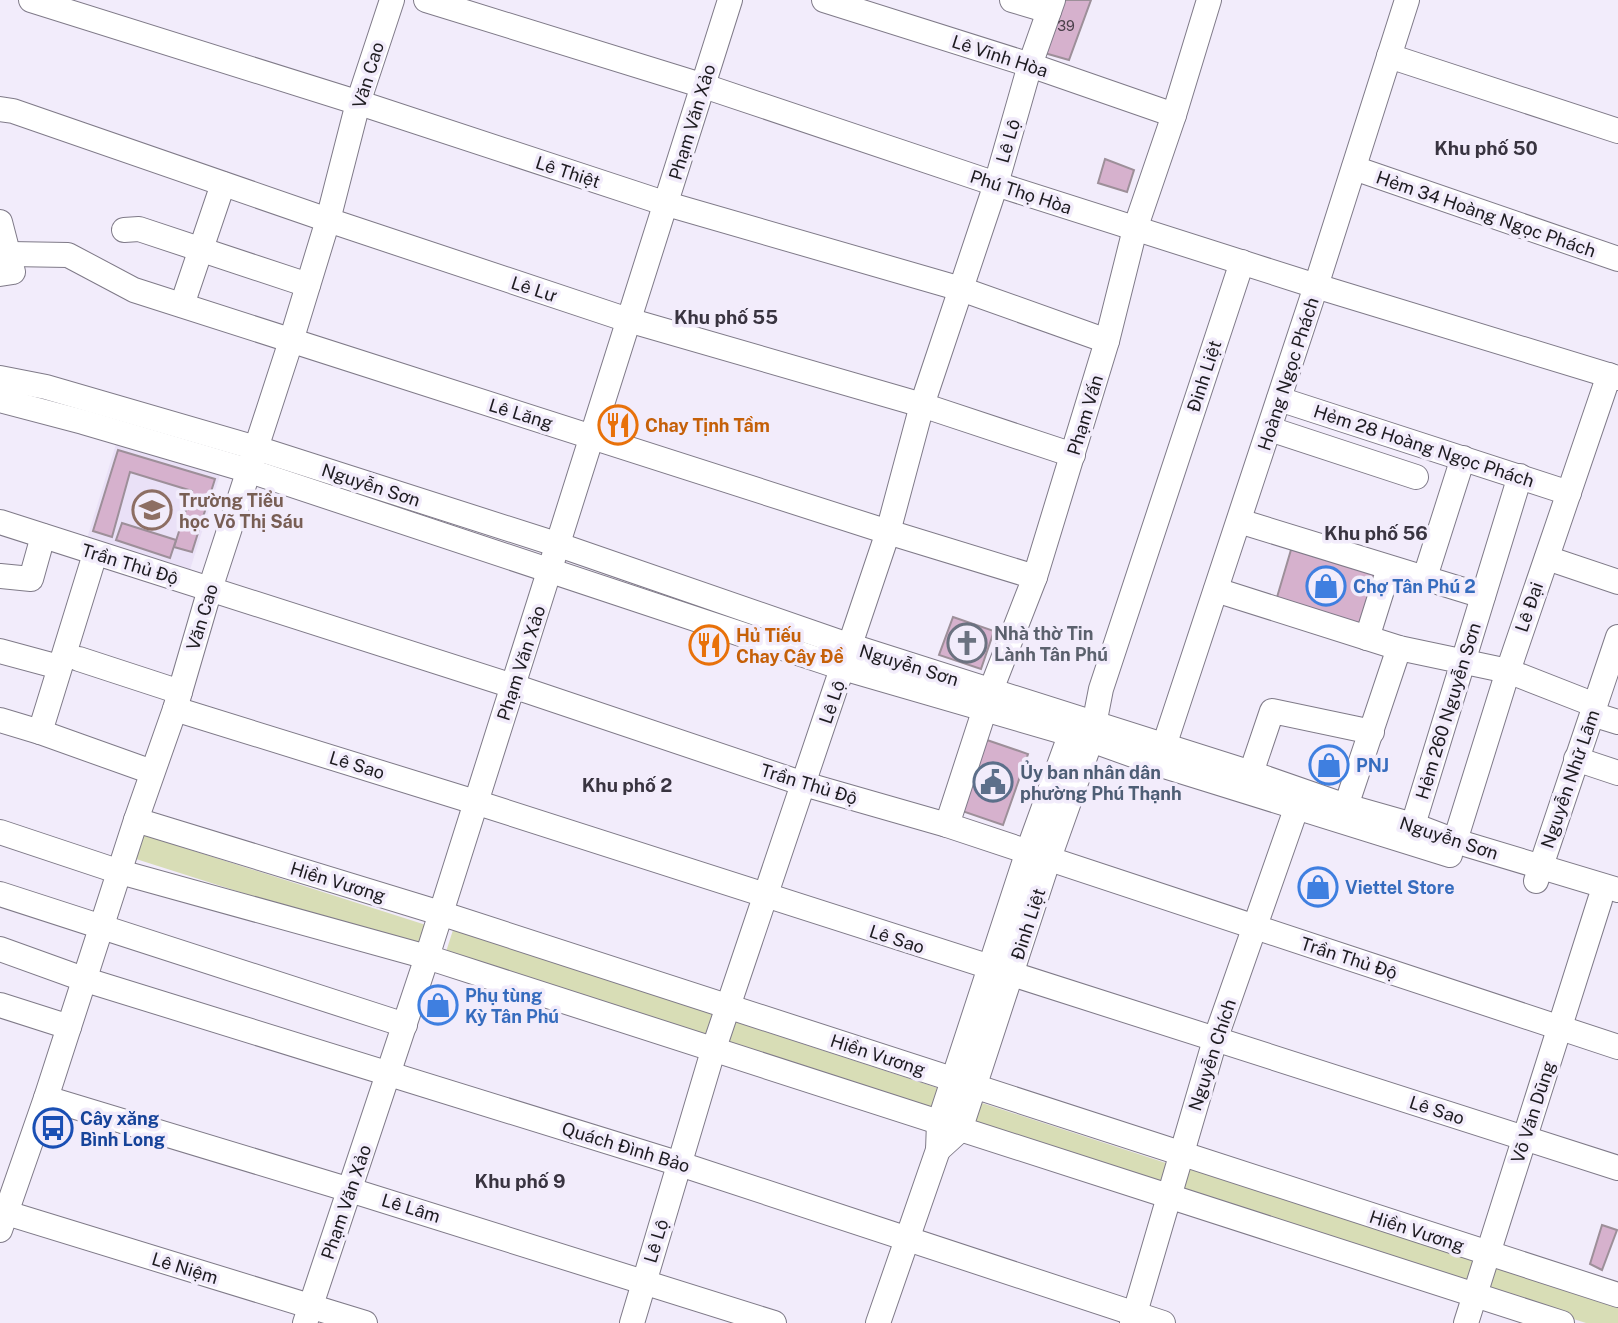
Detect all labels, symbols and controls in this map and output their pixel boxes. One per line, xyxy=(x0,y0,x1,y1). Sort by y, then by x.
house number: 39 xyxy=(1057,18,1075,34)
street label: Lê Vĩnh Hòa xyxy=(949,31,1051,81)
street label: Văn Cao xyxy=(348,39,388,111)
street label: Phạm Văn Xảo xyxy=(664,62,720,182)
street label: Lê Lộ xyxy=(992,117,1024,165)
district label: Khu phố 50 xyxy=(1434,137,1538,159)
street label: Lê Thiệt xyxy=(533,152,603,192)
street label: Phú Thọ Hòa xyxy=(967,166,1075,218)
street label: Hẻm 34 Hoàng Ngọc Phách xyxy=(1373,166,1599,262)
street label: Lê Lư xyxy=(509,272,560,306)
street label: Hoàng Ngọc Phách xyxy=(1253,295,1323,453)
district label: Khu phố 55 xyxy=(674,306,778,328)
street label: Đinh Liệt xyxy=(1183,338,1225,414)
street label: Phạm Vấn xyxy=(1063,372,1107,458)
street label: Lê Lăng xyxy=(486,394,556,434)
street label: Hẻm 28 Hoàng Ngọc Phách xyxy=(1311,400,1537,492)
restaurant icon: Chay Tịnh Tầm xyxy=(597,404,639,446)
place label: Chay Tịnh Tầm xyxy=(645,415,770,436)
street label: Nguyễn Sơn xyxy=(319,459,423,511)
school or university icon: Trường Tiểu học Võ Thị Sáu xyxy=(131,489,173,531)
place label: Trường Tiểu học Võ Thị Sáu xyxy=(179,490,303,532)
district label: Khu phố 56 xyxy=(1324,522,1428,544)
street label: Trần Thủ Độ xyxy=(79,539,181,589)
shop icon: Chợ Tân Phú 2 xyxy=(1305,565,1347,607)
place label: Chợ Tân Phú 2 xyxy=(1353,576,1476,597)
street label: Lê Đại xyxy=(1511,579,1547,635)
street label: Văn Cao xyxy=(182,581,222,653)
street label: Phạm Văn Xảo xyxy=(493,603,549,723)
street label: Hẻm 260 Nguyễn Sơn xyxy=(1411,620,1485,802)
church icon: Nhà thờ Tin Lành Tân Phú xyxy=(946,622,988,664)
place label: Nhà thờ Tin Lành Tân Phú xyxy=(994,623,1108,665)
restaurant icon: Hủ Tiếu Chay Cây Đề xyxy=(688,624,730,666)
place label: Hủ Tiếu Chay Cây Đề xyxy=(736,625,844,667)
street label: Nguyễn Sơn xyxy=(857,640,961,690)
street label: Lê Lộ xyxy=(815,677,849,727)
street label: Nguyễn Nhữ Lãm xyxy=(1536,707,1604,851)
shop icon: PNJ xyxy=(1308,744,1350,786)
street label: Lê Sao xyxy=(327,747,387,783)
place label: PNJ xyxy=(1356,755,1389,776)
street label: Trần Thủ Độ xyxy=(758,759,860,809)
place label: Ủy ban nhân dân phường Phú Thạnh xyxy=(1020,760,1182,804)
public building icon: Ủy ban nhân dân phường Phú Thạnh xyxy=(972,761,1014,803)
district label: Khu phố 2 xyxy=(582,774,672,796)
street label: Nguyễn Sơn xyxy=(1397,812,1501,864)
street label: Hiền Vương xyxy=(288,858,388,906)
shop icon: Viettel Store xyxy=(1297,866,1339,908)
place label: Viettel Store xyxy=(1345,877,1455,898)
street label: Đinh Liệt xyxy=(1007,886,1049,962)
street label: Lê Sao xyxy=(867,920,927,958)
street label: Trần Thủ Độ xyxy=(1298,933,1400,983)
shop icon: Phụ tùng Kỳ Tân Phú xyxy=(417,984,459,1026)
place label: Phụ tùng Kỳ Tân Phú xyxy=(465,985,559,1027)
street label: Nguyễn Chích xyxy=(1184,996,1240,1114)
street label: Hiền Vương xyxy=(828,1030,928,1080)
street label: Võ Văn Dũng xyxy=(1507,1058,1559,1166)
street label: Lê Sao xyxy=(1407,1091,1467,1129)
bus stop icon: Cây xăng Bình Long xyxy=(32,1107,74,1149)
place label: Cây xăng Bình Long xyxy=(80,1108,165,1150)
street label: Quách Đình Bảo xyxy=(559,1118,693,1176)
street label: Phạm Văn Xảo xyxy=(317,1142,375,1262)
district label: Khu phố 9 xyxy=(475,1170,565,1192)
street label: Lê Lâm xyxy=(379,1189,443,1227)
street label: Hiền Vương xyxy=(1367,1206,1467,1256)
street label: Lê Lộ xyxy=(639,1217,673,1265)
street label: Lê Niệm xyxy=(149,1248,221,1288)

